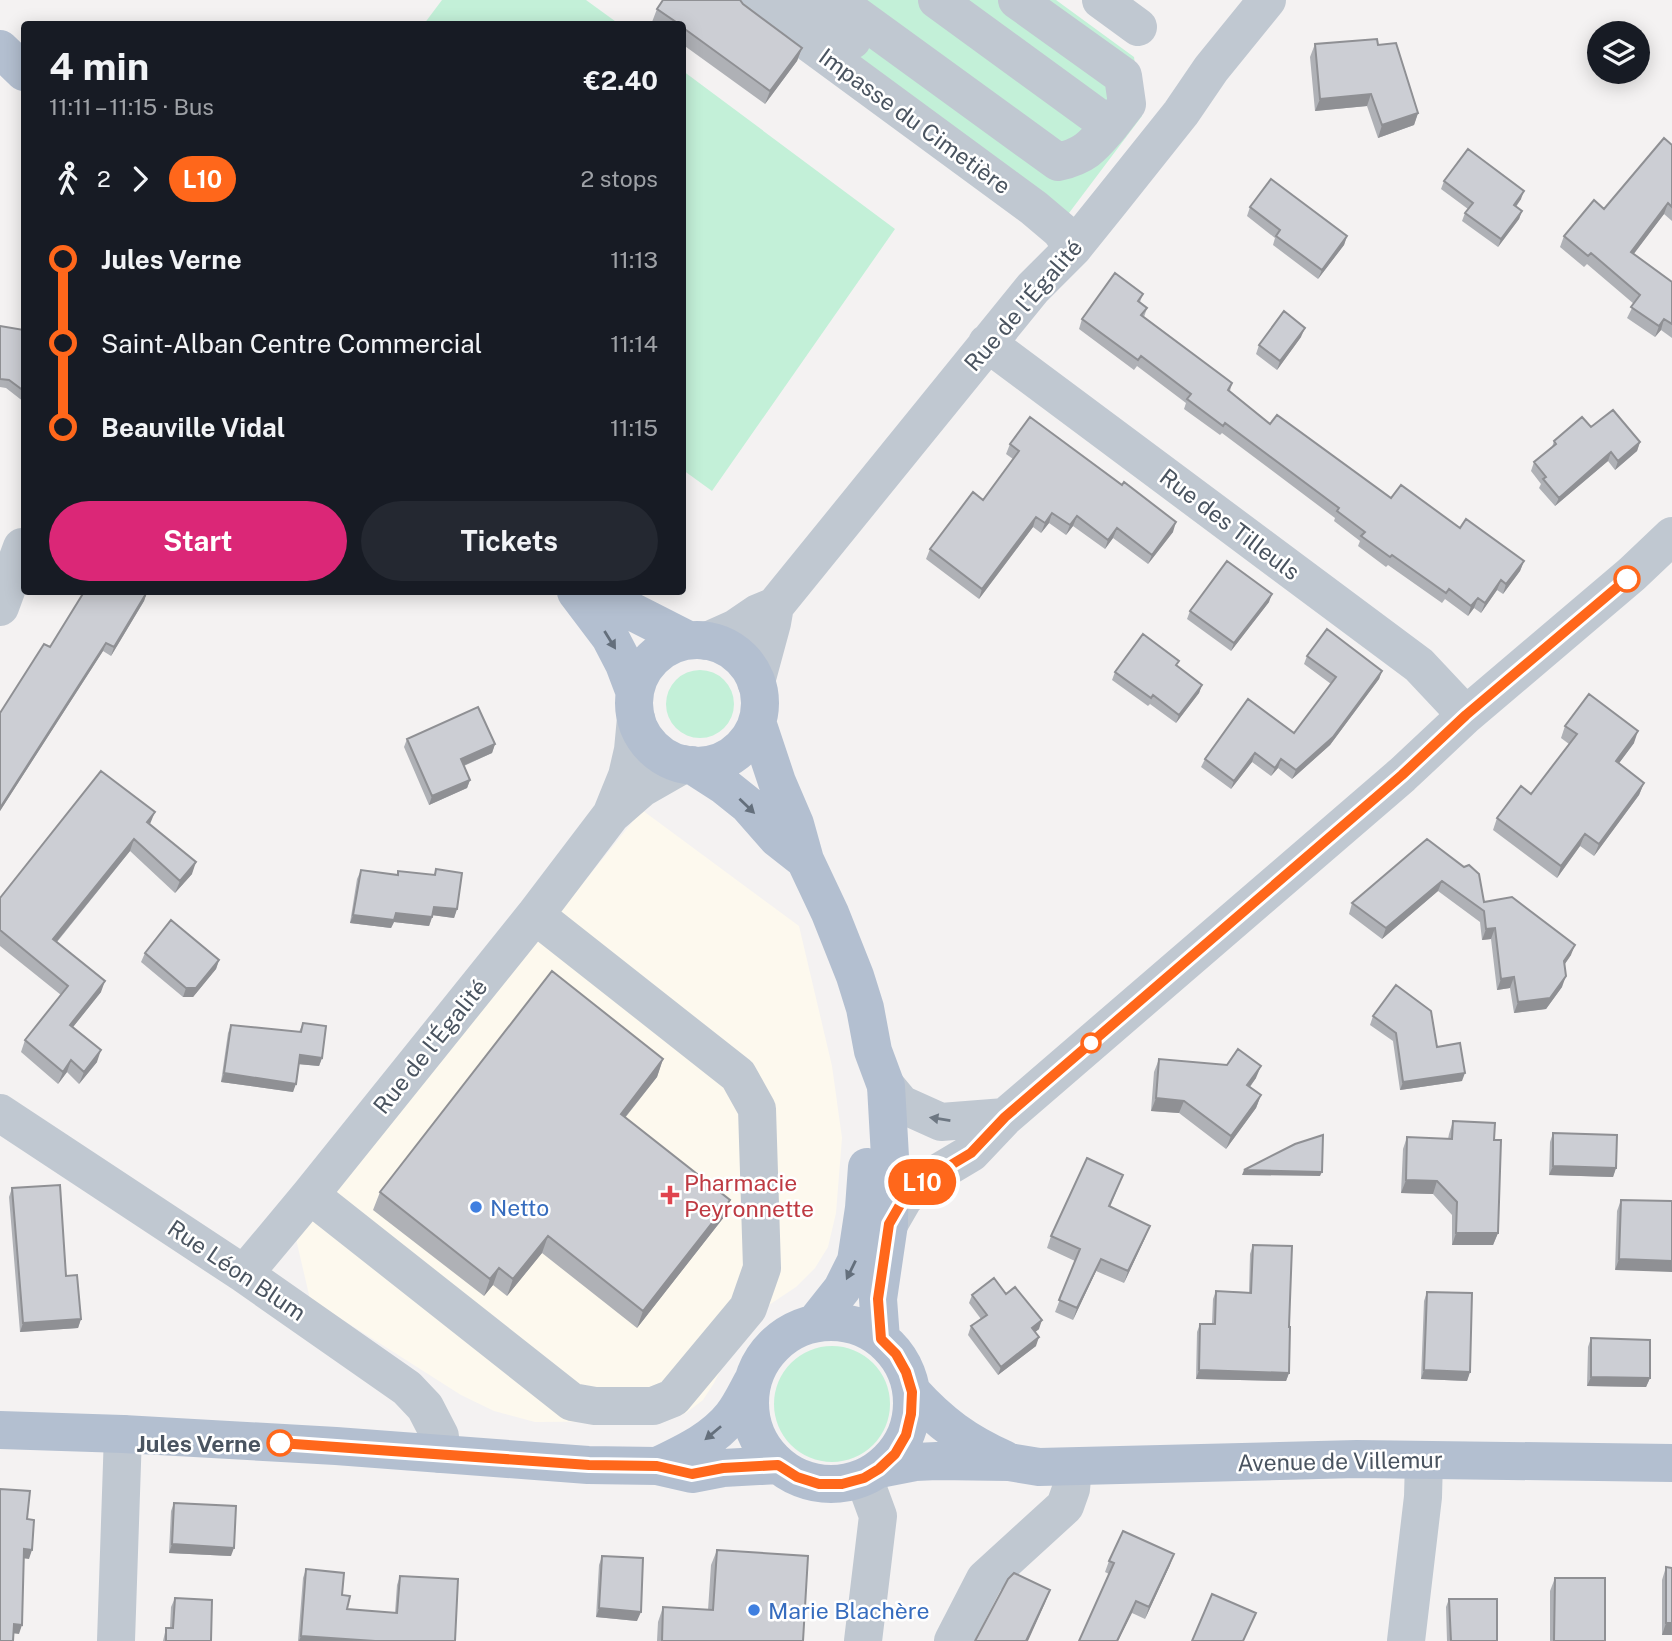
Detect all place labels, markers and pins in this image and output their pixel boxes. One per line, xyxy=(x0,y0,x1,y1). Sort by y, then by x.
unlabelled marker xyxy=(1614,566,1640,592)
unlabelled marker xyxy=(1081,1033,1101,1053)
place label: Pharmacie Peyronnette xyxy=(684,1169,814,1222)
marker: Pharmacie Peyronnette xyxy=(662,1187,678,1203)
place label: Netto xyxy=(490,1194,549,1221)
marker: Netto xyxy=(468,1199,484,1215)
place label: Jules Verne xyxy=(137,1430,261,1457)
marker: Jules Verne xyxy=(267,1430,293,1456)
place label: Marie Blachère xyxy=(768,1597,930,1624)
marker: Marie Blachère xyxy=(746,1602,762,1618)

